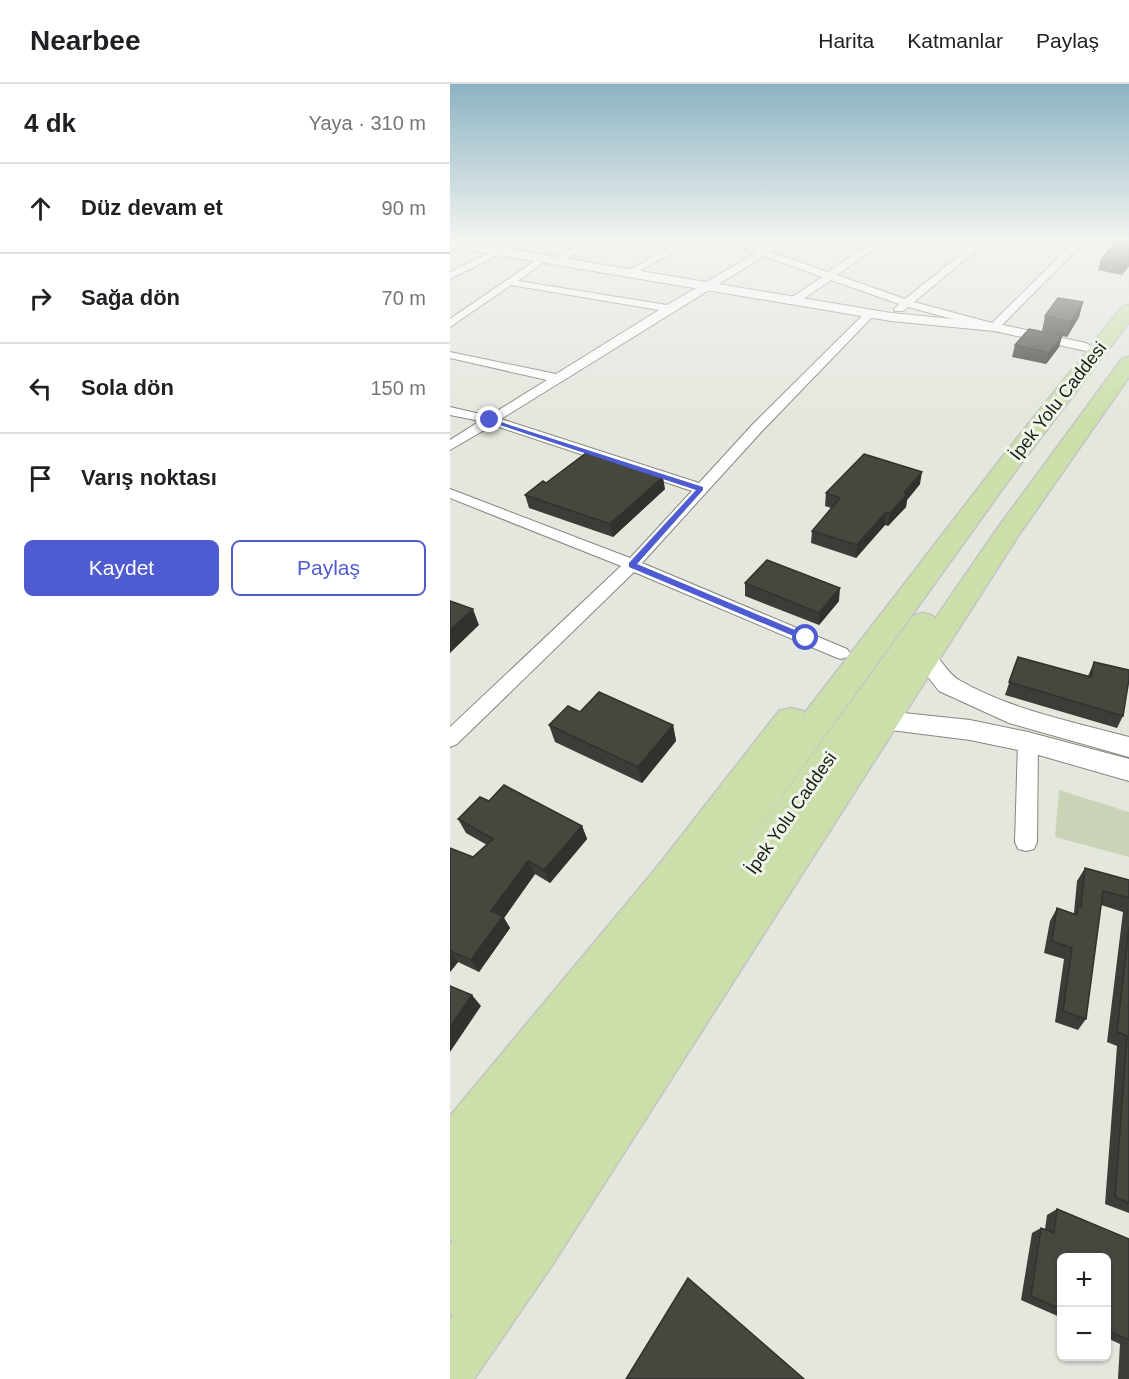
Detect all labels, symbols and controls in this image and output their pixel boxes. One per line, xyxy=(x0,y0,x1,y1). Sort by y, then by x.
text: Nearbee xyxy=(30,25,141,56)
text: Harita xyxy=(818,29,874,52)
text: Katmanlar xyxy=(907,29,1003,52)
text: Paylaş xyxy=(1036,29,1099,52)
text: 4 dk xyxy=(24,108,76,138)
text: Yaya · 310 m xyxy=(309,112,426,134)
icon: ahead xyxy=(24,192,57,225)
text: Düz devam et xyxy=(81,195,223,220)
text: 90 m xyxy=(382,197,426,219)
icon: right xyxy=(24,282,57,315)
text: Sağa dön xyxy=(81,285,180,310)
text: 70 m xyxy=(382,287,426,309)
street label: İpek Yolu Caddesi xyxy=(1006,338,1110,464)
icon: left xyxy=(24,372,57,405)
text: Sola dön xyxy=(81,375,174,400)
text: 150 m xyxy=(370,377,426,399)
route end xyxy=(476,406,502,432)
icon: arrive xyxy=(24,462,57,495)
text: Varış noktası xyxy=(81,465,217,490)
button: Kaydet xyxy=(24,540,219,596)
button: Paylaş xyxy=(231,540,426,596)
route start xyxy=(792,624,818,650)
street label: İpek Yolu Caddesi xyxy=(741,748,841,878)
map controls xyxy=(1057,1253,1111,1361)
button: + xyxy=(1057,1253,1111,1307)
button: − xyxy=(1057,1307,1111,1361)

